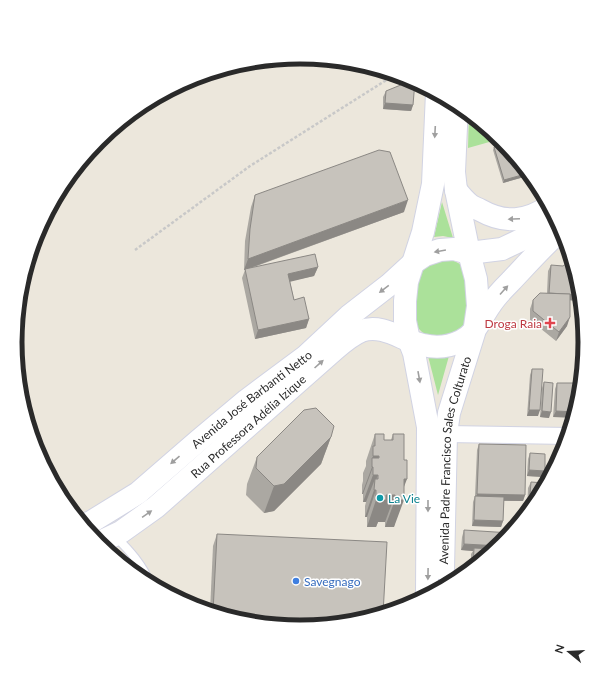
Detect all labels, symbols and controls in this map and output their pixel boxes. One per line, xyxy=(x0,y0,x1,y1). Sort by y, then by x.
one-way arrow xyxy=(432,126,439,138)
one-way arrow xyxy=(508,216,520,223)
one-way arrow xyxy=(434,248,446,254)
one-way arrow xyxy=(499,284,508,295)
one-way arrow xyxy=(379,285,389,293)
place label: Droga Raia xyxy=(485,316,542,331)
marker: Droga Raia xyxy=(545,318,555,328)
street label: Avenida José Barbanti Netto xyxy=(188,347,315,451)
street label: Avenida Padre Francisco Sales Colturato xyxy=(436,354,474,565)
one-way arrow xyxy=(314,359,324,369)
street label: Rua Professora Adélia Izique xyxy=(187,371,309,481)
one-way arrow xyxy=(416,371,422,383)
one-way arrow xyxy=(170,456,181,465)
place label: La Vie xyxy=(388,491,420,506)
marker: La Vie xyxy=(375,493,385,503)
one-way arrow xyxy=(425,500,431,513)
one-way arrow xyxy=(142,510,152,518)
one-way arrow xyxy=(425,568,431,581)
place label: Savegnago xyxy=(304,574,361,589)
marker: Savegnago xyxy=(291,576,301,586)
north arrow xyxy=(549,632,589,672)
text: N xyxy=(552,643,567,655)

